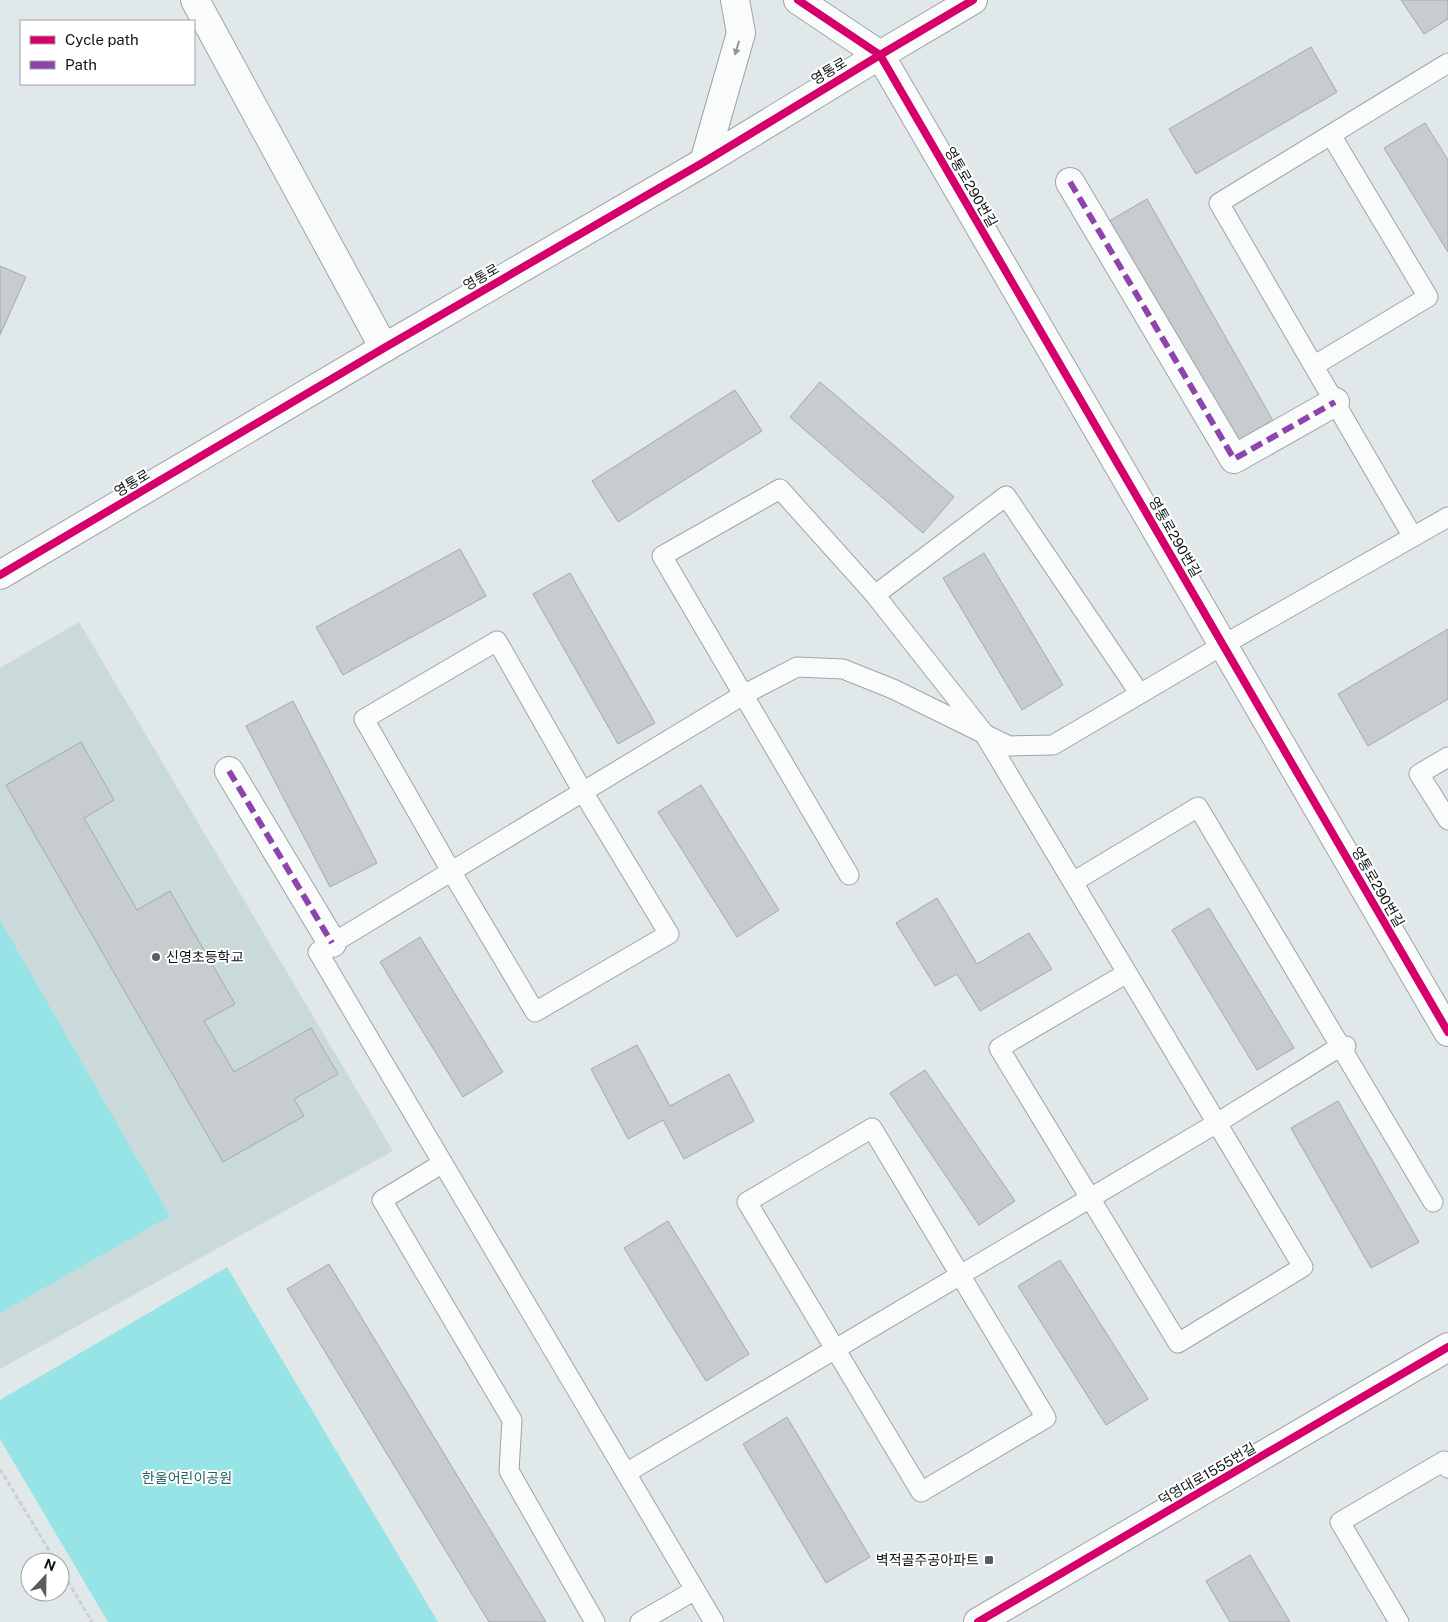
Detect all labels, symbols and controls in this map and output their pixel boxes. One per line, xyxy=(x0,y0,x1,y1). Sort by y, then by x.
legend xyxy=(20,20,195,85)
text: Cycle path xyxy=(65,31,139,48)
one-way arrow xyxy=(733,40,741,55)
street label: 영통로 xyxy=(808,54,850,88)
text: Path xyxy=(65,56,97,73)
street label: 영통로290번길 xyxy=(942,144,1000,230)
street label: 영통로 xyxy=(460,260,502,294)
street label: 영통로 xyxy=(111,466,153,500)
street label: 영통로290번길 xyxy=(1146,494,1204,580)
street label: 영통로290번길 xyxy=(1349,844,1407,930)
place label: 신영초등학교 xyxy=(166,949,243,965)
marker: 신영초등학교 xyxy=(150,951,162,963)
street label: 덕영대로1555번길 xyxy=(1155,1440,1259,1508)
park label: 한울어린이공원 xyxy=(142,1470,232,1486)
north arrow xyxy=(20,1552,70,1602)
place label: 벽적골주공아파트 xyxy=(876,1552,979,1568)
marker: 벽적골주공아파트 xyxy=(983,1554,995,1566)
text: N xyxy=(42,1555,58,1574)

